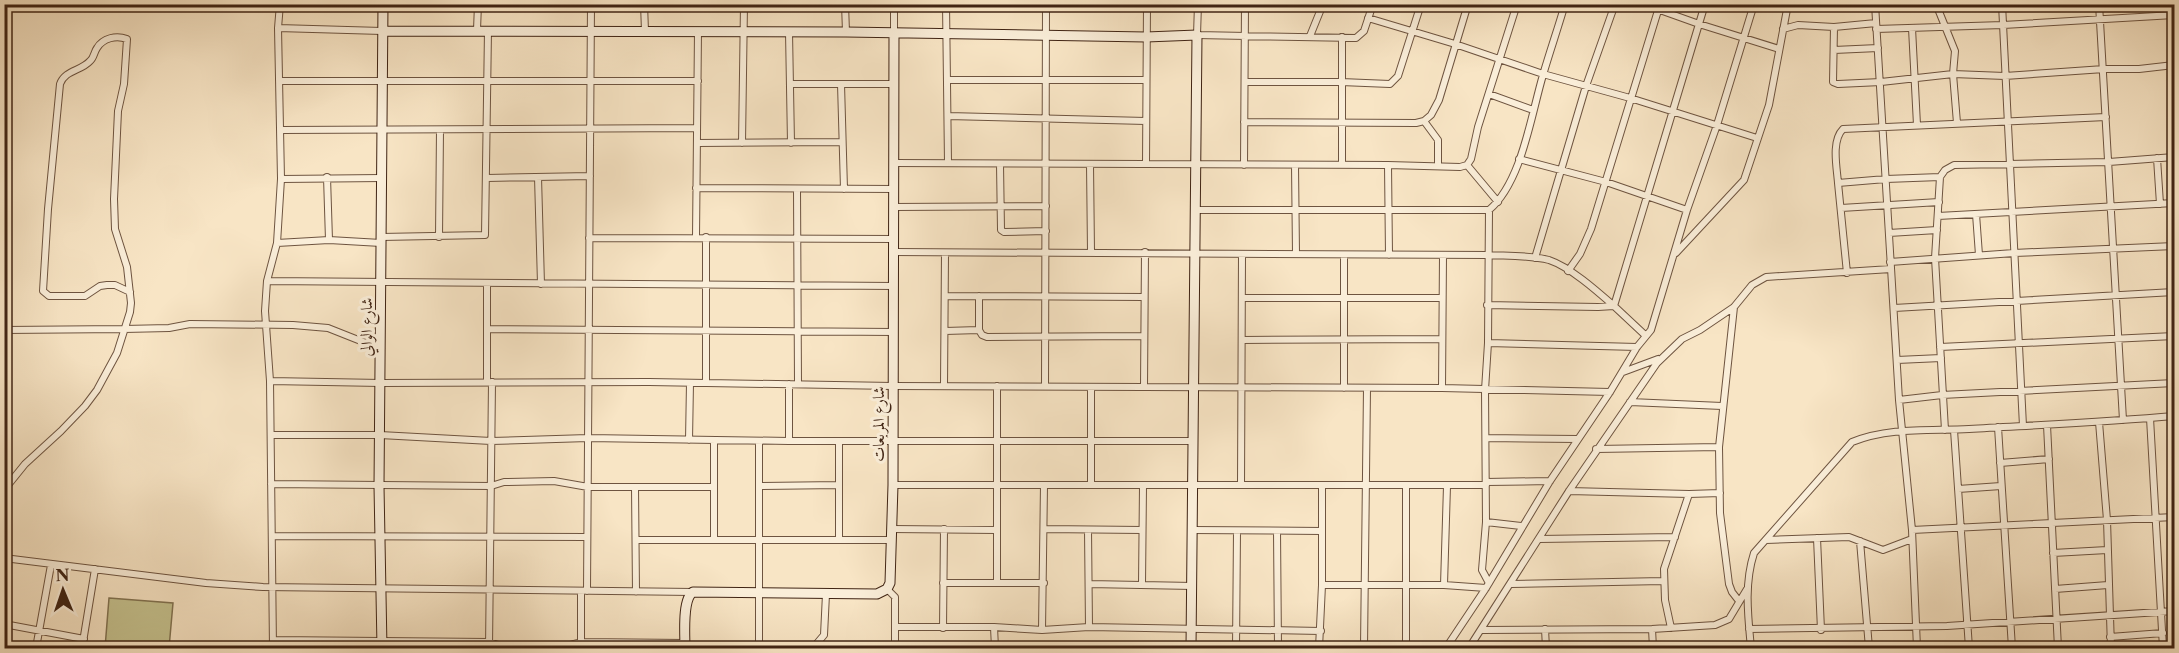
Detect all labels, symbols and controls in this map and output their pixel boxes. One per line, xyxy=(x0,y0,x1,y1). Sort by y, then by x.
street label: شارع الوالي xyxy=(356,298,380,356)
street label: شارع المربعات xyxy=(868,386,892,462)
north arrow xyxy=(33,560,93,620)
text: N xyxy=(55,565,70,585)

